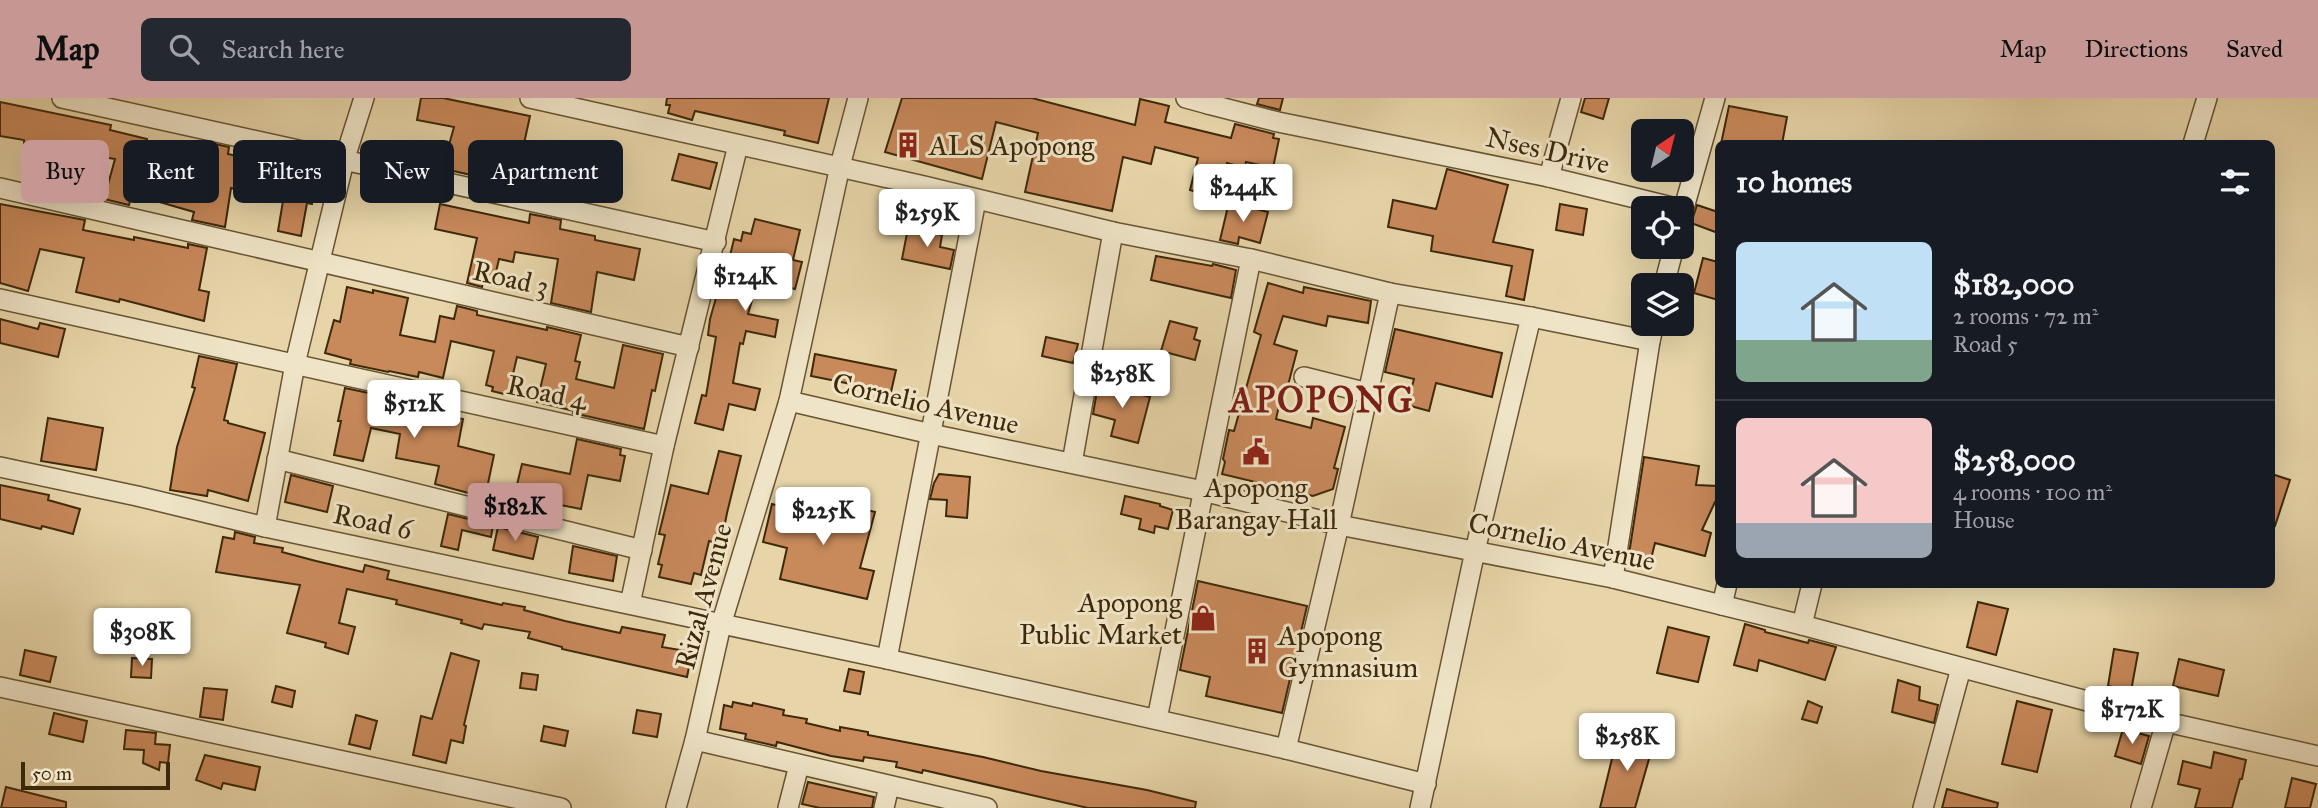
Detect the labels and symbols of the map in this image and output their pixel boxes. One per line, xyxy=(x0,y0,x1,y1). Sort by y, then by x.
street label: Nses Drive xyxy=(1483,119,1613,182)
north arrow xyxy=(1631,119,1694,182)
place label: ALS Apopong xyxy=(928,128,1095,163)
building icon: ALS Apopong xyxy=(893,130,923,160)
pin: $244K xyxy=(1194,164,1292,224)
pin: $259K xyxy=(878,190,976,249)
street label: Road 3 xyxy=(469,253,552,304)
pin: $124K xyxy=(696,254,794,313)
pin: $258K xyxy=(1073,350,1171,410)
street label: Cornelio Avenue xyxy=(829,365,1022,442)
street label: Road 4 xyxy=(503,367,592,418)
district label: APOPONG xyxy=(1227,379,1415,422)
pin: $512K xyxy=(365,380,463,440)
public building icon: Apopong Barangay Hall xyxy=(1241,437,1271,467)
place label: Apopong Barangay Hall xyxy=(1175,470,1338,537)
pin: $182K xyxy=(466,484,564,543)
pin: $225K xyxy=(774,488,872,547)
street label: Road 6 xyxy=(330,496,417,547)
street label: Cornelio Avenue xyxy=(1465,505,1659,578)
street label: Rizal Avenue xyxy=(667,519,740,673)
place label: Apopong Public Market xyxy=(1019,585,1183,652)
shop icon: Apopong Public Market xyxy=(1188,603,1218,633)
pin: $308K xyxy=(93,608,191,668)
place label: Apopong Gymnasium xyxy=(1277,618,1418,685)
building icon: Apopong Gymnasium xyxy=(1242,636,1272,666)
pin: $172K xyxy=(2083,686,2181,746)
pin: $258K xyxy=(1578,714,1676,773)
scale bar xyxy=(21,759,170,791)

